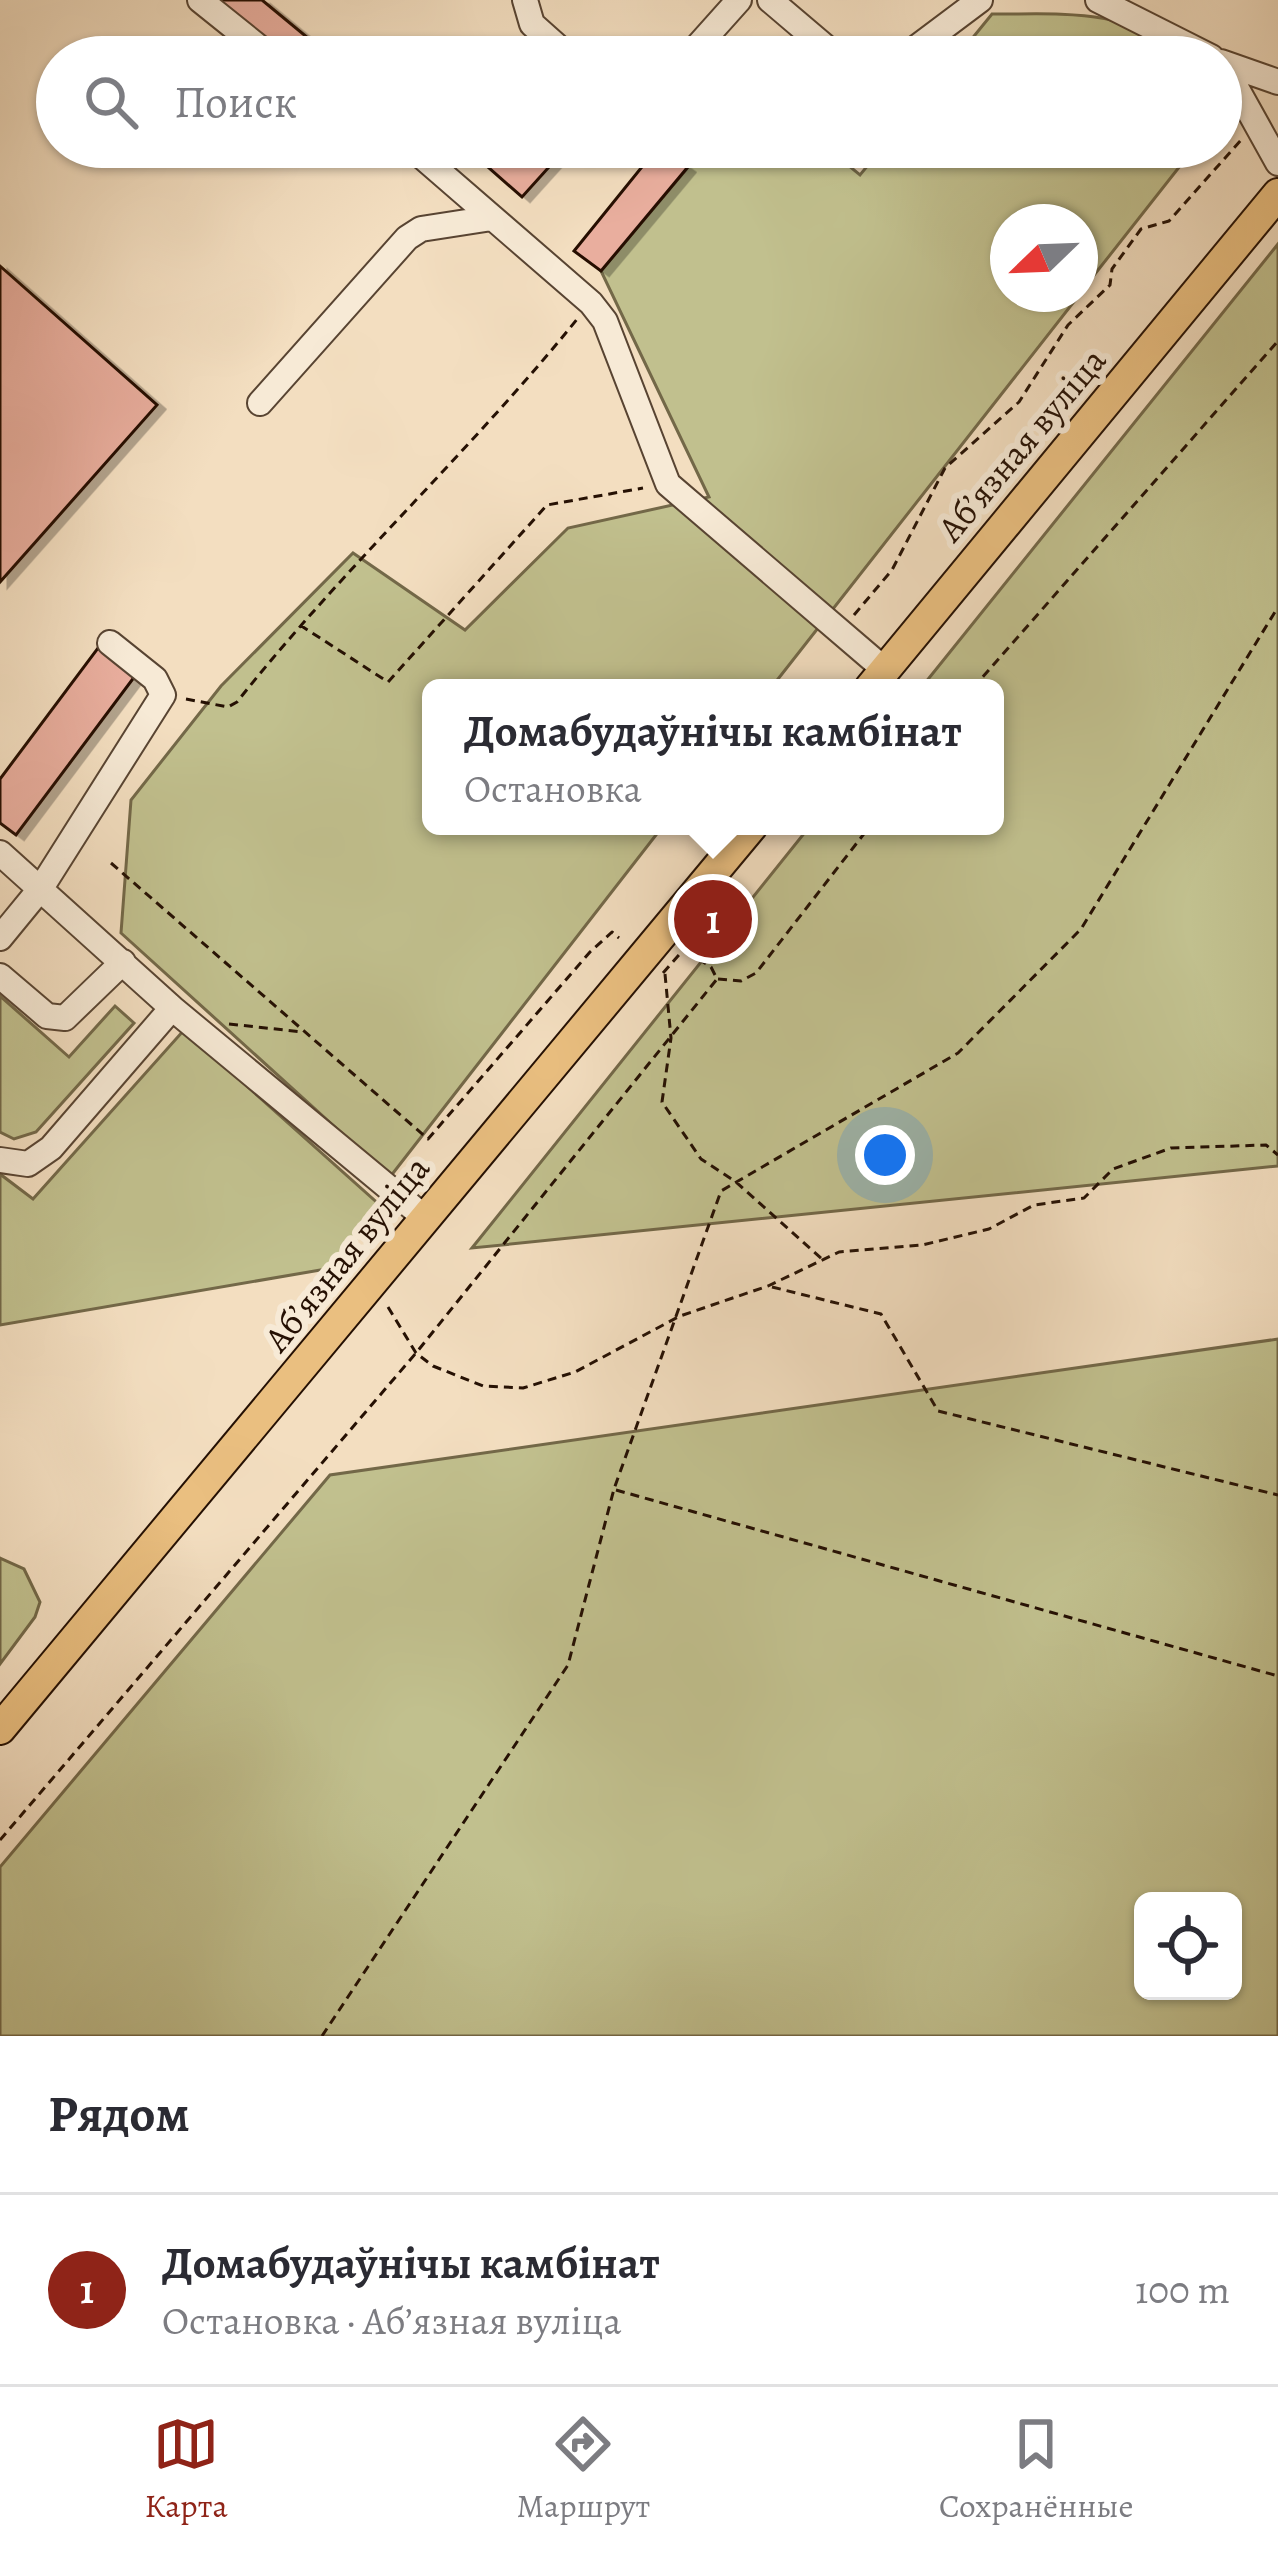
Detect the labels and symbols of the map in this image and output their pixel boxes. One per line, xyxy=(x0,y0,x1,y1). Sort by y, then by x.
north arrow xyxy=(990,204,1098,312)
street label: Абʼязная вуліца xyxy=(925,337,1117,552)
pin: 1 xyxy=(674,874,752,964)
your location xyxy=(855,1125,915,1185)
street label: Абʼязная вуліца xyxy=(252,1145,441,1362)

